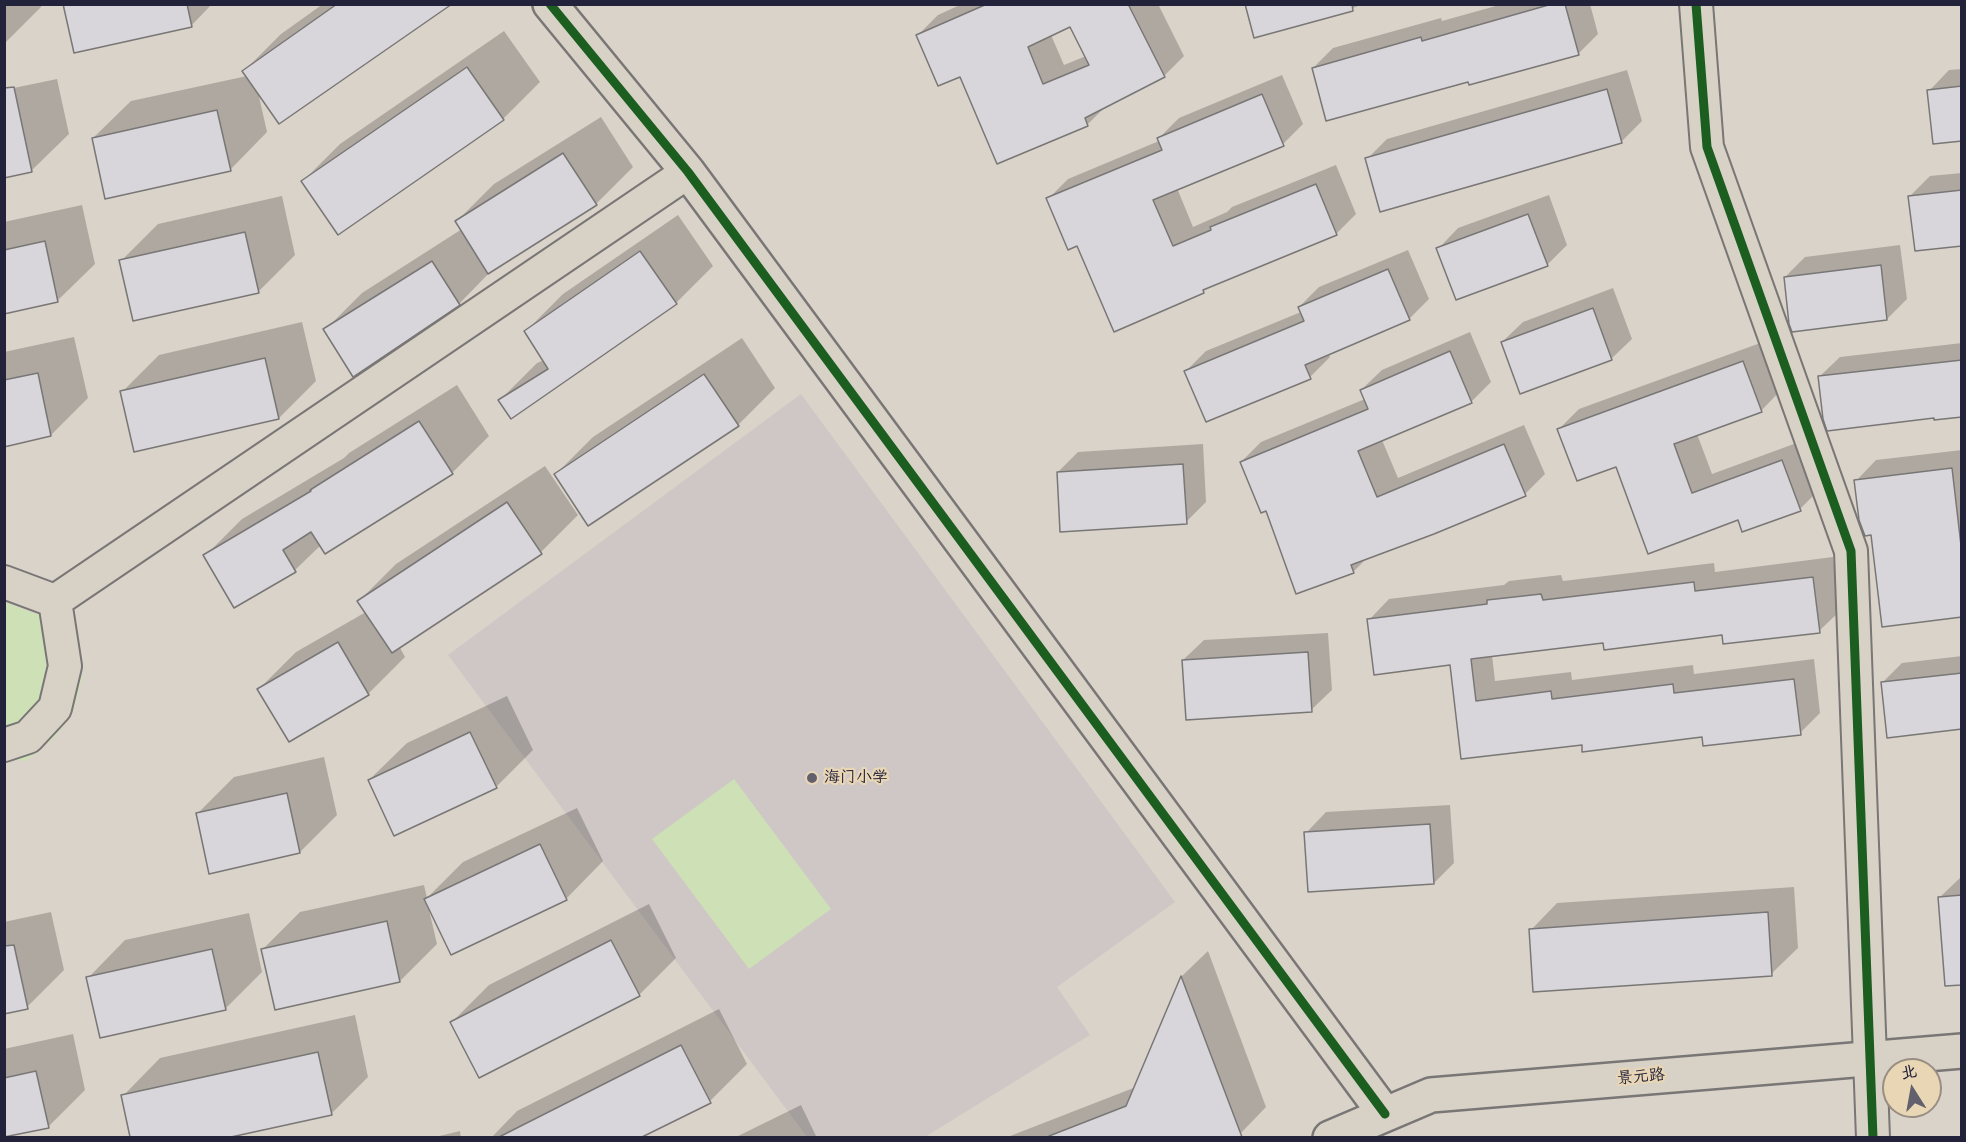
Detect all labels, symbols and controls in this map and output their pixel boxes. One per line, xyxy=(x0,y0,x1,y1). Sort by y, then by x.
place label: 海门小学 xyxy=(824,768,888,788)
marker: 海门小学 xyxy=(805,771,819,785)
north arrow xyxy=(1882,1058,1942,1118)
text: 北 xyxy=(1899,1060,1919,1084)
street label: 景元路 xyxy=(1616,1065,1666,1089)

